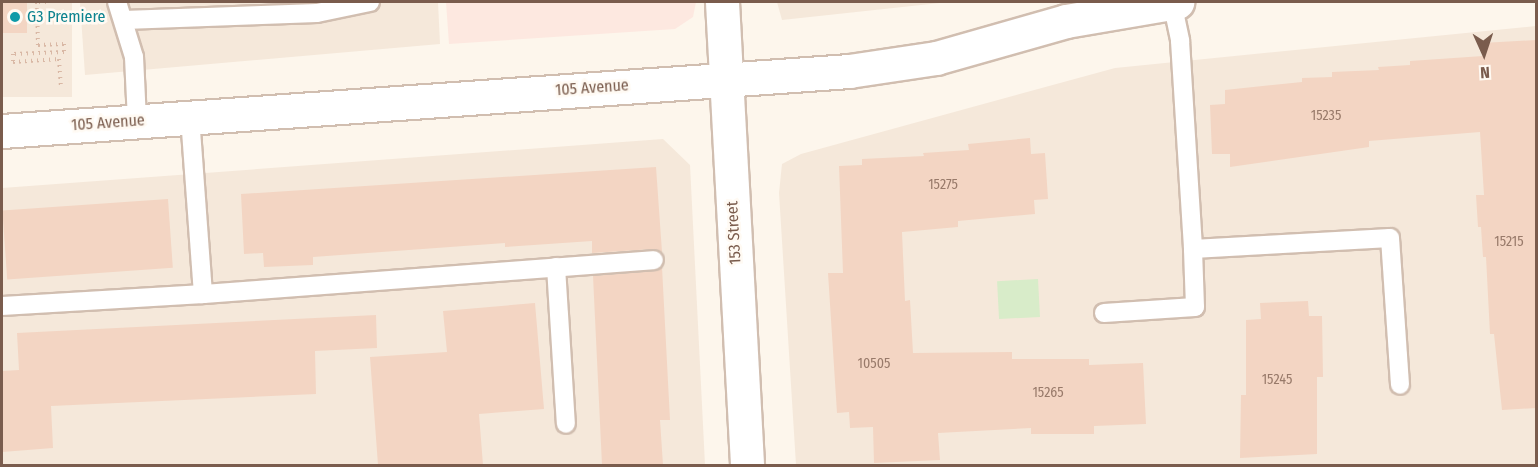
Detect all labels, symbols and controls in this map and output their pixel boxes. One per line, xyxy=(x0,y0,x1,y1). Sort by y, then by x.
place label: G3 Premiere xyxy=(27,7,106,27)
marker: G3 Premiere xyxy=(8,10,22,24)
north arrow xyxy=(1454,24,1514,84)
text: N xyxy=(1480,63,1490,82)
street label: 105 Avenue xyxy=(555,76,629,100)
house number: 15235 xyxy=(1311,108,1341,124)
street label: 105 Avenue xyxy=(71,111,145,135)
house number: 15275 xyxy=(928,177,958,193)
street label: 153 Street xyxy=(723,201,745,265)
house number: 15215 xyxy=(1494,234,1524,250)
house number: 10505 xyxy=(858,356,890,372)
house number: 15245 xyxy=(1262,372,1292,388)
house number: 15265 xyxy=(1032,385,1064,401)

